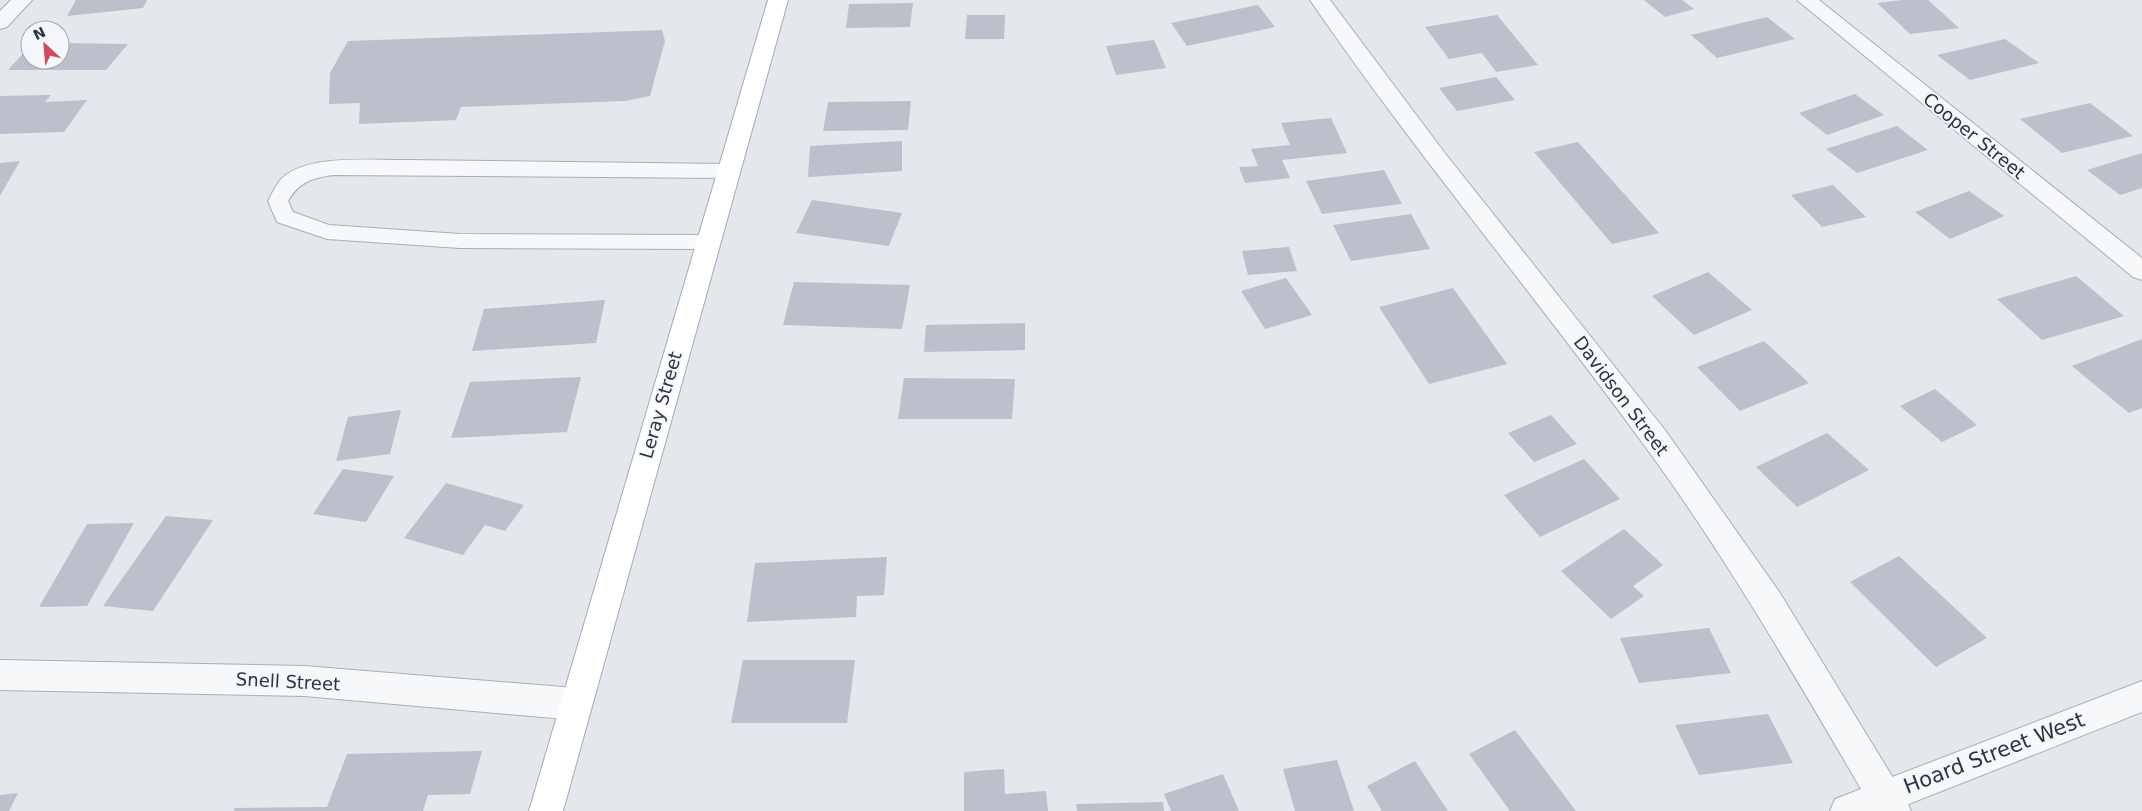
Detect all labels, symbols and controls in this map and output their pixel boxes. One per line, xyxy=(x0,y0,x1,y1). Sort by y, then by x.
north arrow xyxy=(20,20,70,70)
text: N xyxy=(31,24,48,43)
street label: Cooper Street xyxy=(1919,88,2029,183)
street label: Davidson Street xyxy=(1570,332,1673,460)
street label: Leray Street xyxy=(635,349,686,461)
street label: Snell Street xyxy=(235,668,341,695)
street label: Hoard Street West xyxy=(1900,707,2088,799)

